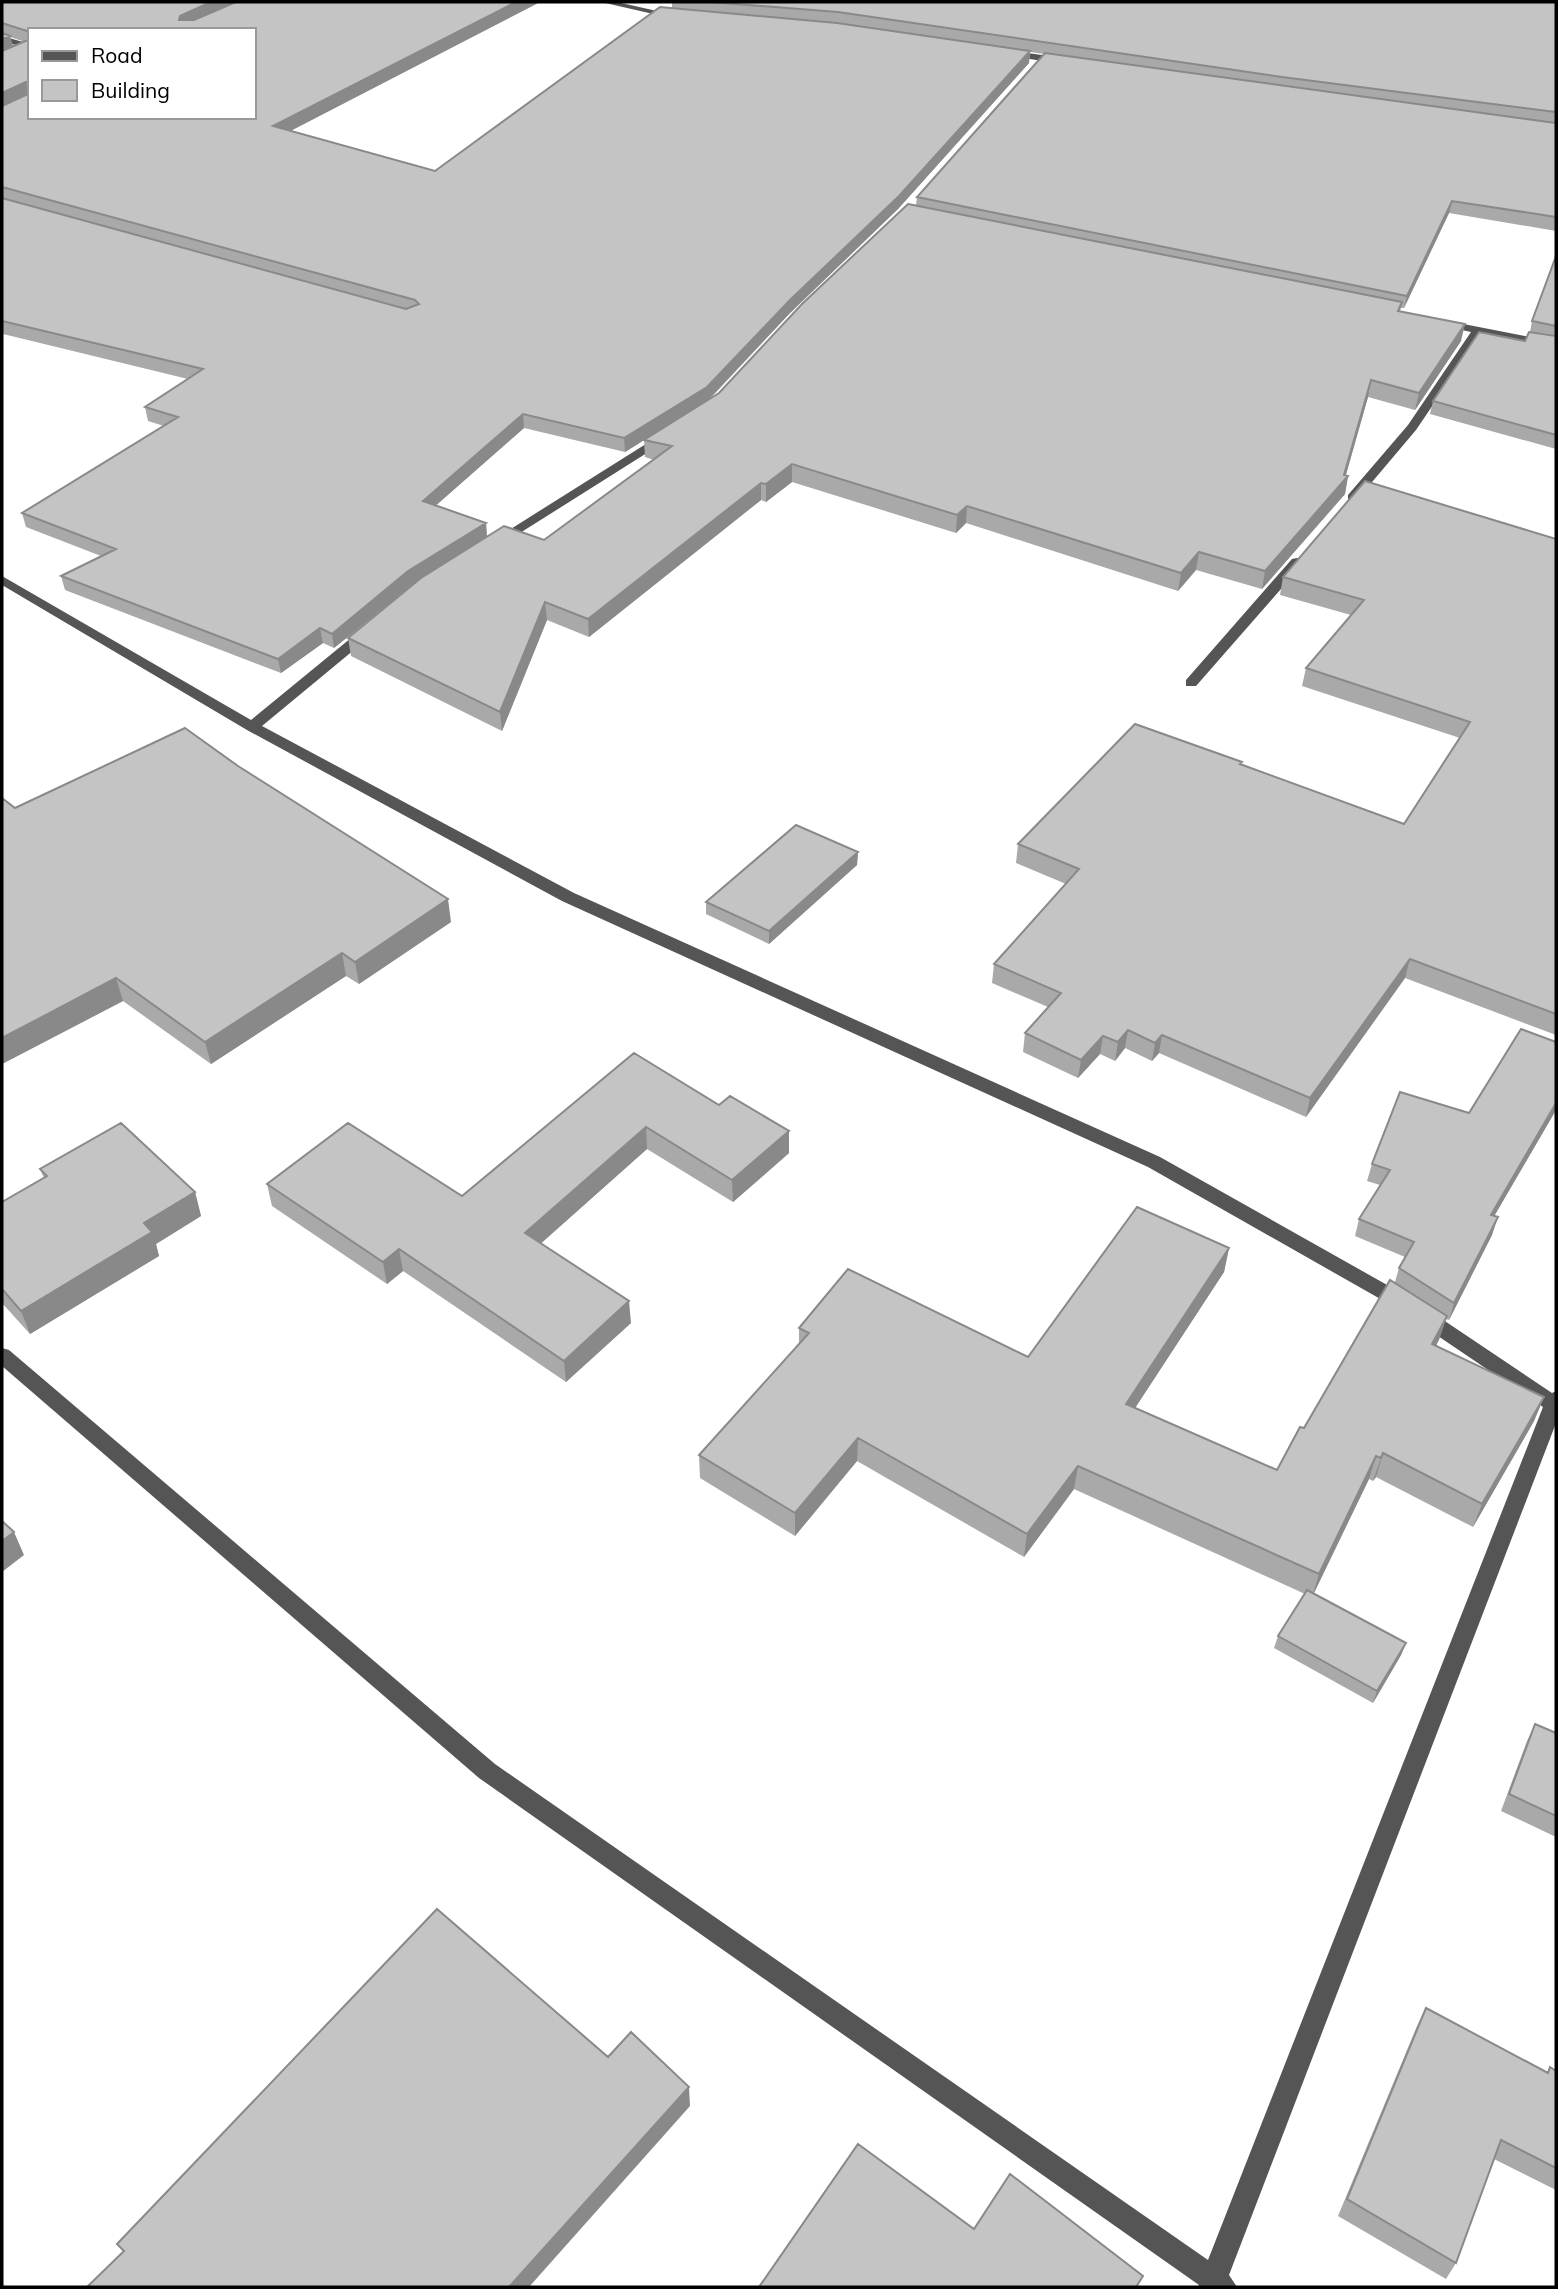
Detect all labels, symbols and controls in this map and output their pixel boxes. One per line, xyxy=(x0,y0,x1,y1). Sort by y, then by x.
legend xyxy=(28,28,256,119)
text: Road xyxy=(91,42,142,68)
text: Building xyxy=(91,77,170,103)

